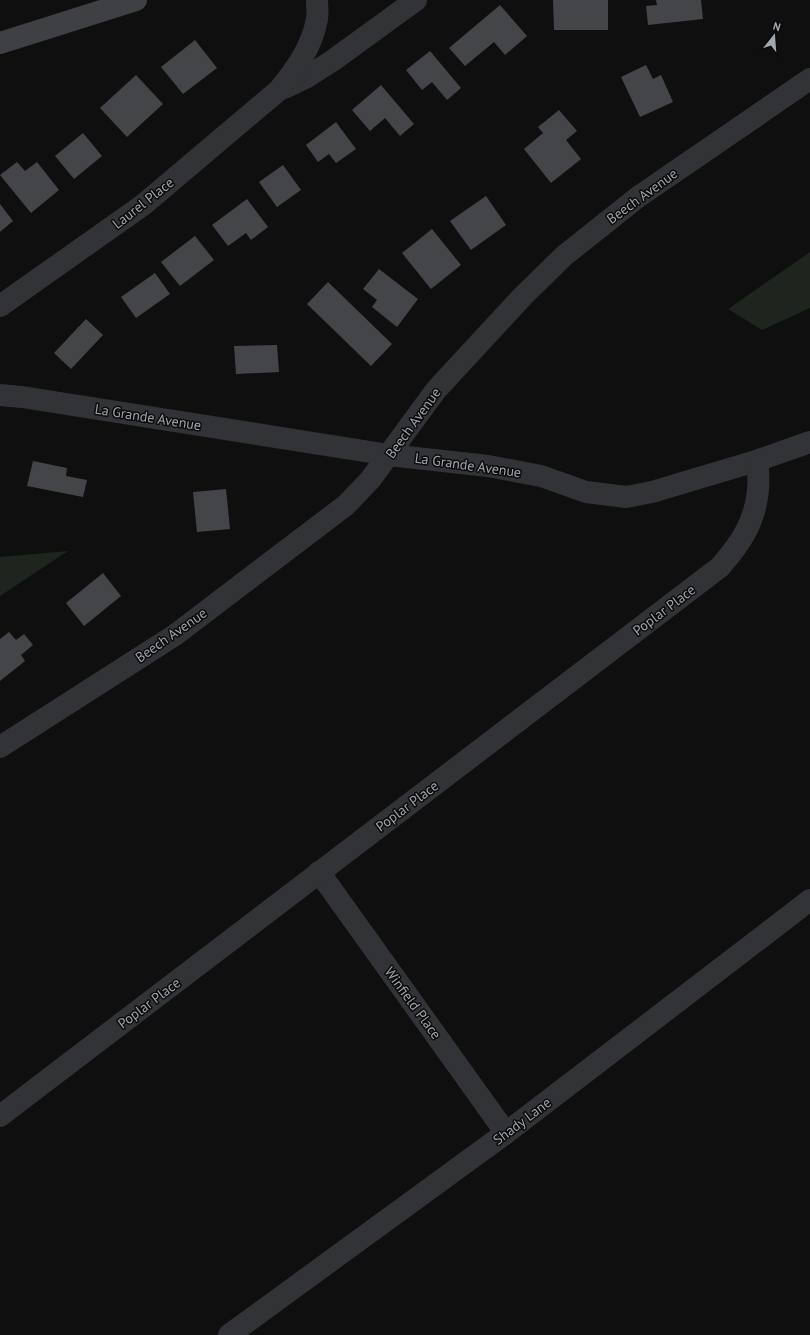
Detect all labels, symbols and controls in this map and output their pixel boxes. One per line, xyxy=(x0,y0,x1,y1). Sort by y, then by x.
north arrow xyxy=(754,16,794,56)
text: N xyxy=(771,19,782,34)
street label: Beech Avenue xyxy=(603,164,681,228)
street label: Laurel Place xyxy=(109,173,177,233)
street label: Beech Avenue xyxy=(381,384,445,462)
street label: La Grande Avenue xyxy=(94,400,202,434)
street label: La Grande Avenue xyxy=(414,449,522,481)
street label: Poplar Place xyxy=(629,581,699,639)
street label: Beech Avenue xyxy=(132,604,210,666)
street label: Poplar Place xyxy=(372,777,442,835)
street label: Winfield Place xyxy=(381,963,445,1043)
street label: Poplar Place xyxy=(114,974,184,1032)
street label: Shady Lane xyxy=(489,1093,555,1149)

